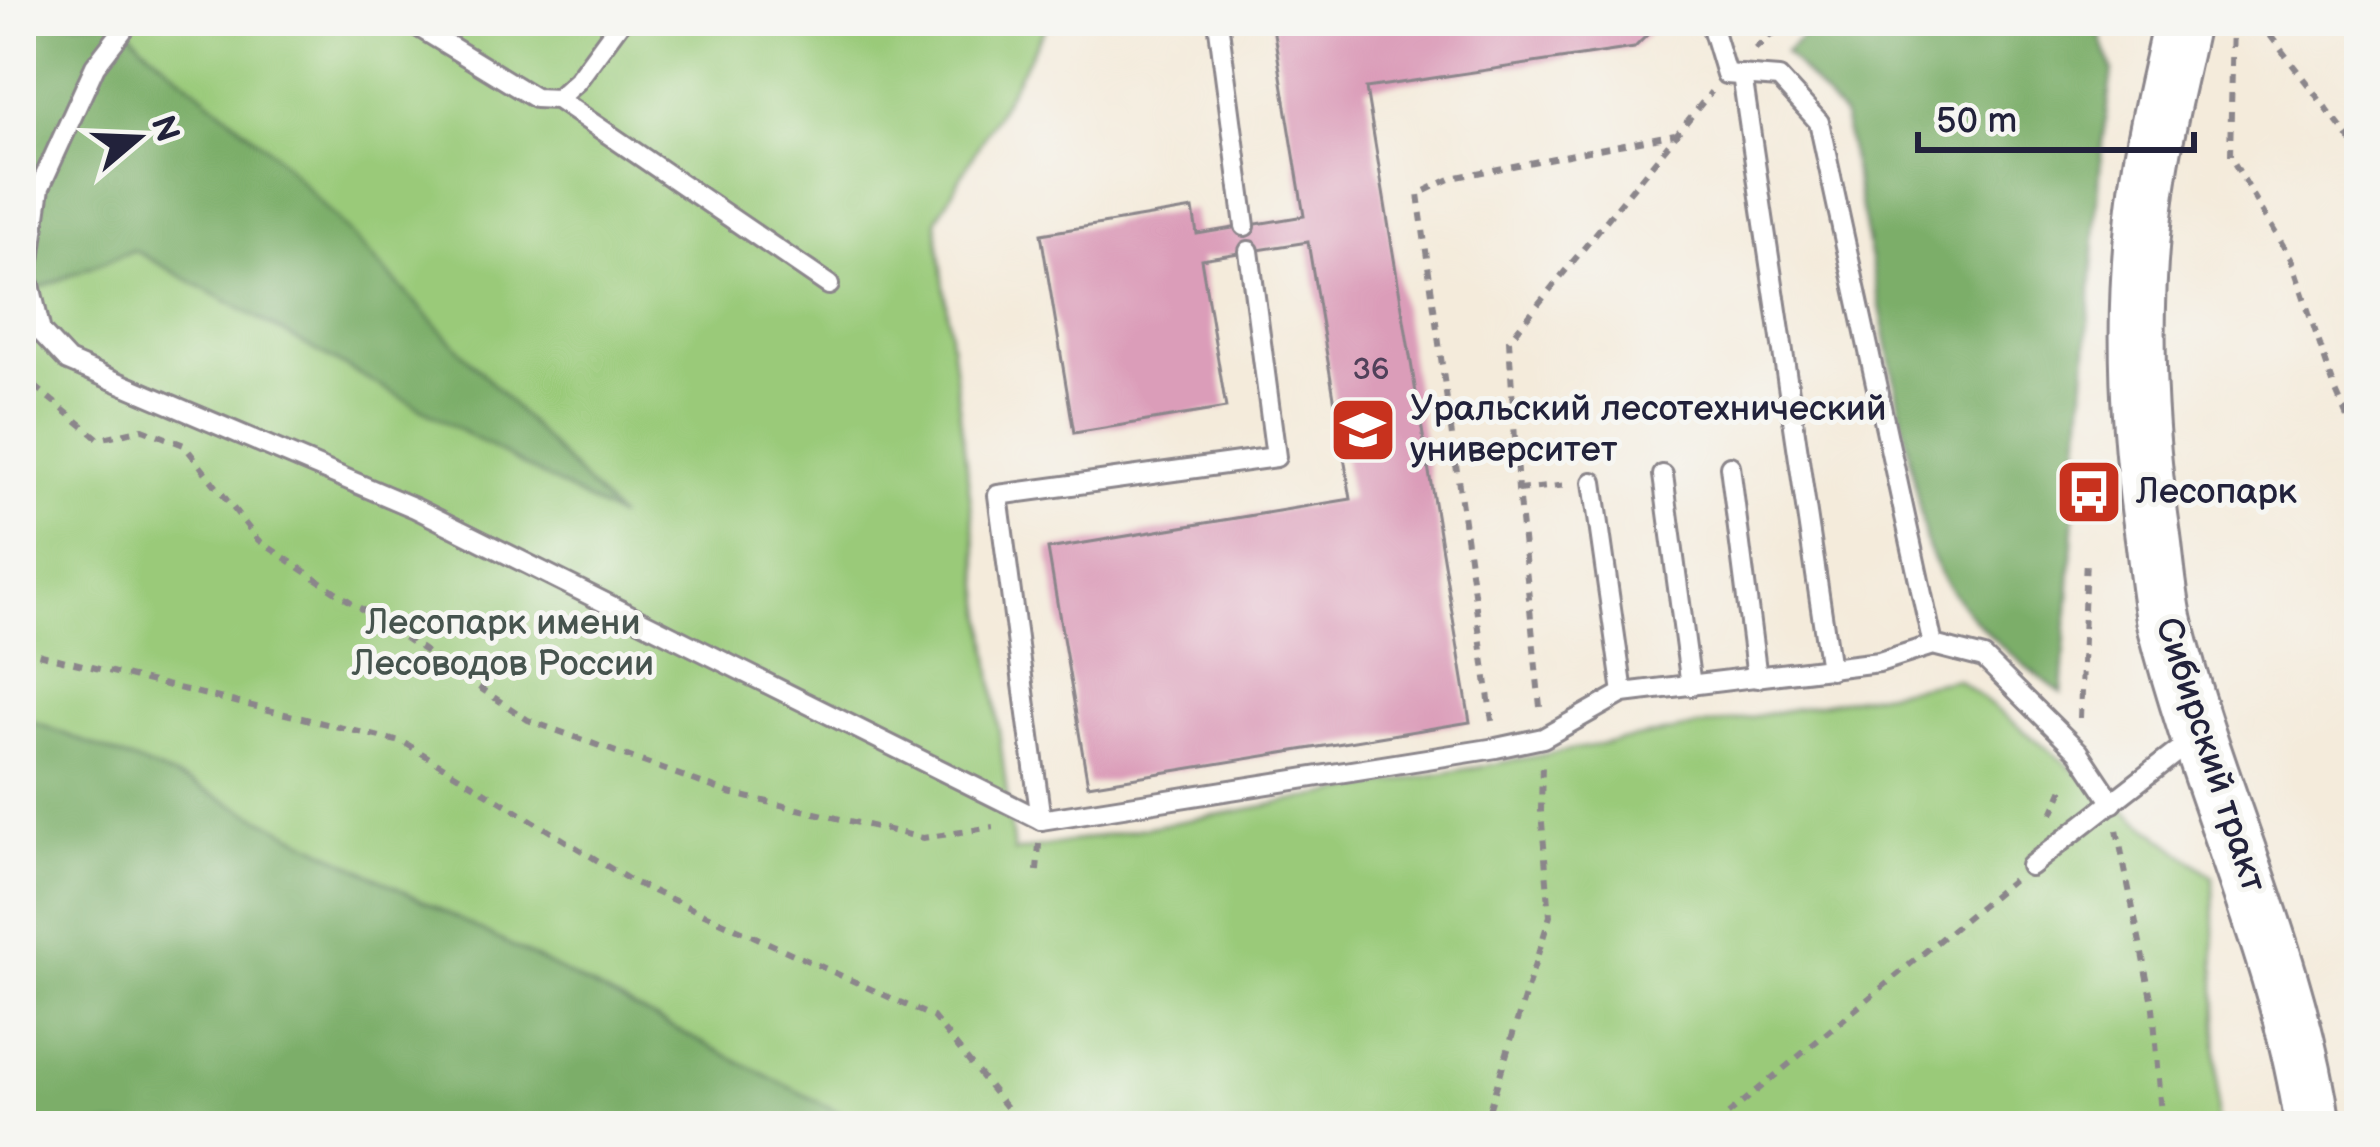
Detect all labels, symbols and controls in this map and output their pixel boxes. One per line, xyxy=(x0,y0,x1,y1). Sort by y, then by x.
north arrow xyxy=(78,78,198,198)
scale bar xyxy=(1918,78,2194,152)
text: 50 m xyxy=(1936,100,2017,143)
text: N xyxy=(142,111,187,147)
house number: 36 xyxy=(1353,352,1389,388)
place label: Уральский лесотехнический университет xyxy=(1410,388,1886,472)
school or university icon: Уральский лесотехнический университет xyxy=(1328,395,1398,465)
bus stop icon: Лесопарк xyxy=(2054,457,2124,527)
place label: Лесопарк xyxy=(2135,471,2297,514)
park label: Лесопарк имени Лесоводов России xyxy=(351,602,654,686)
street label: Сибирский тракт xyxy=(2145,612,2275,898)

